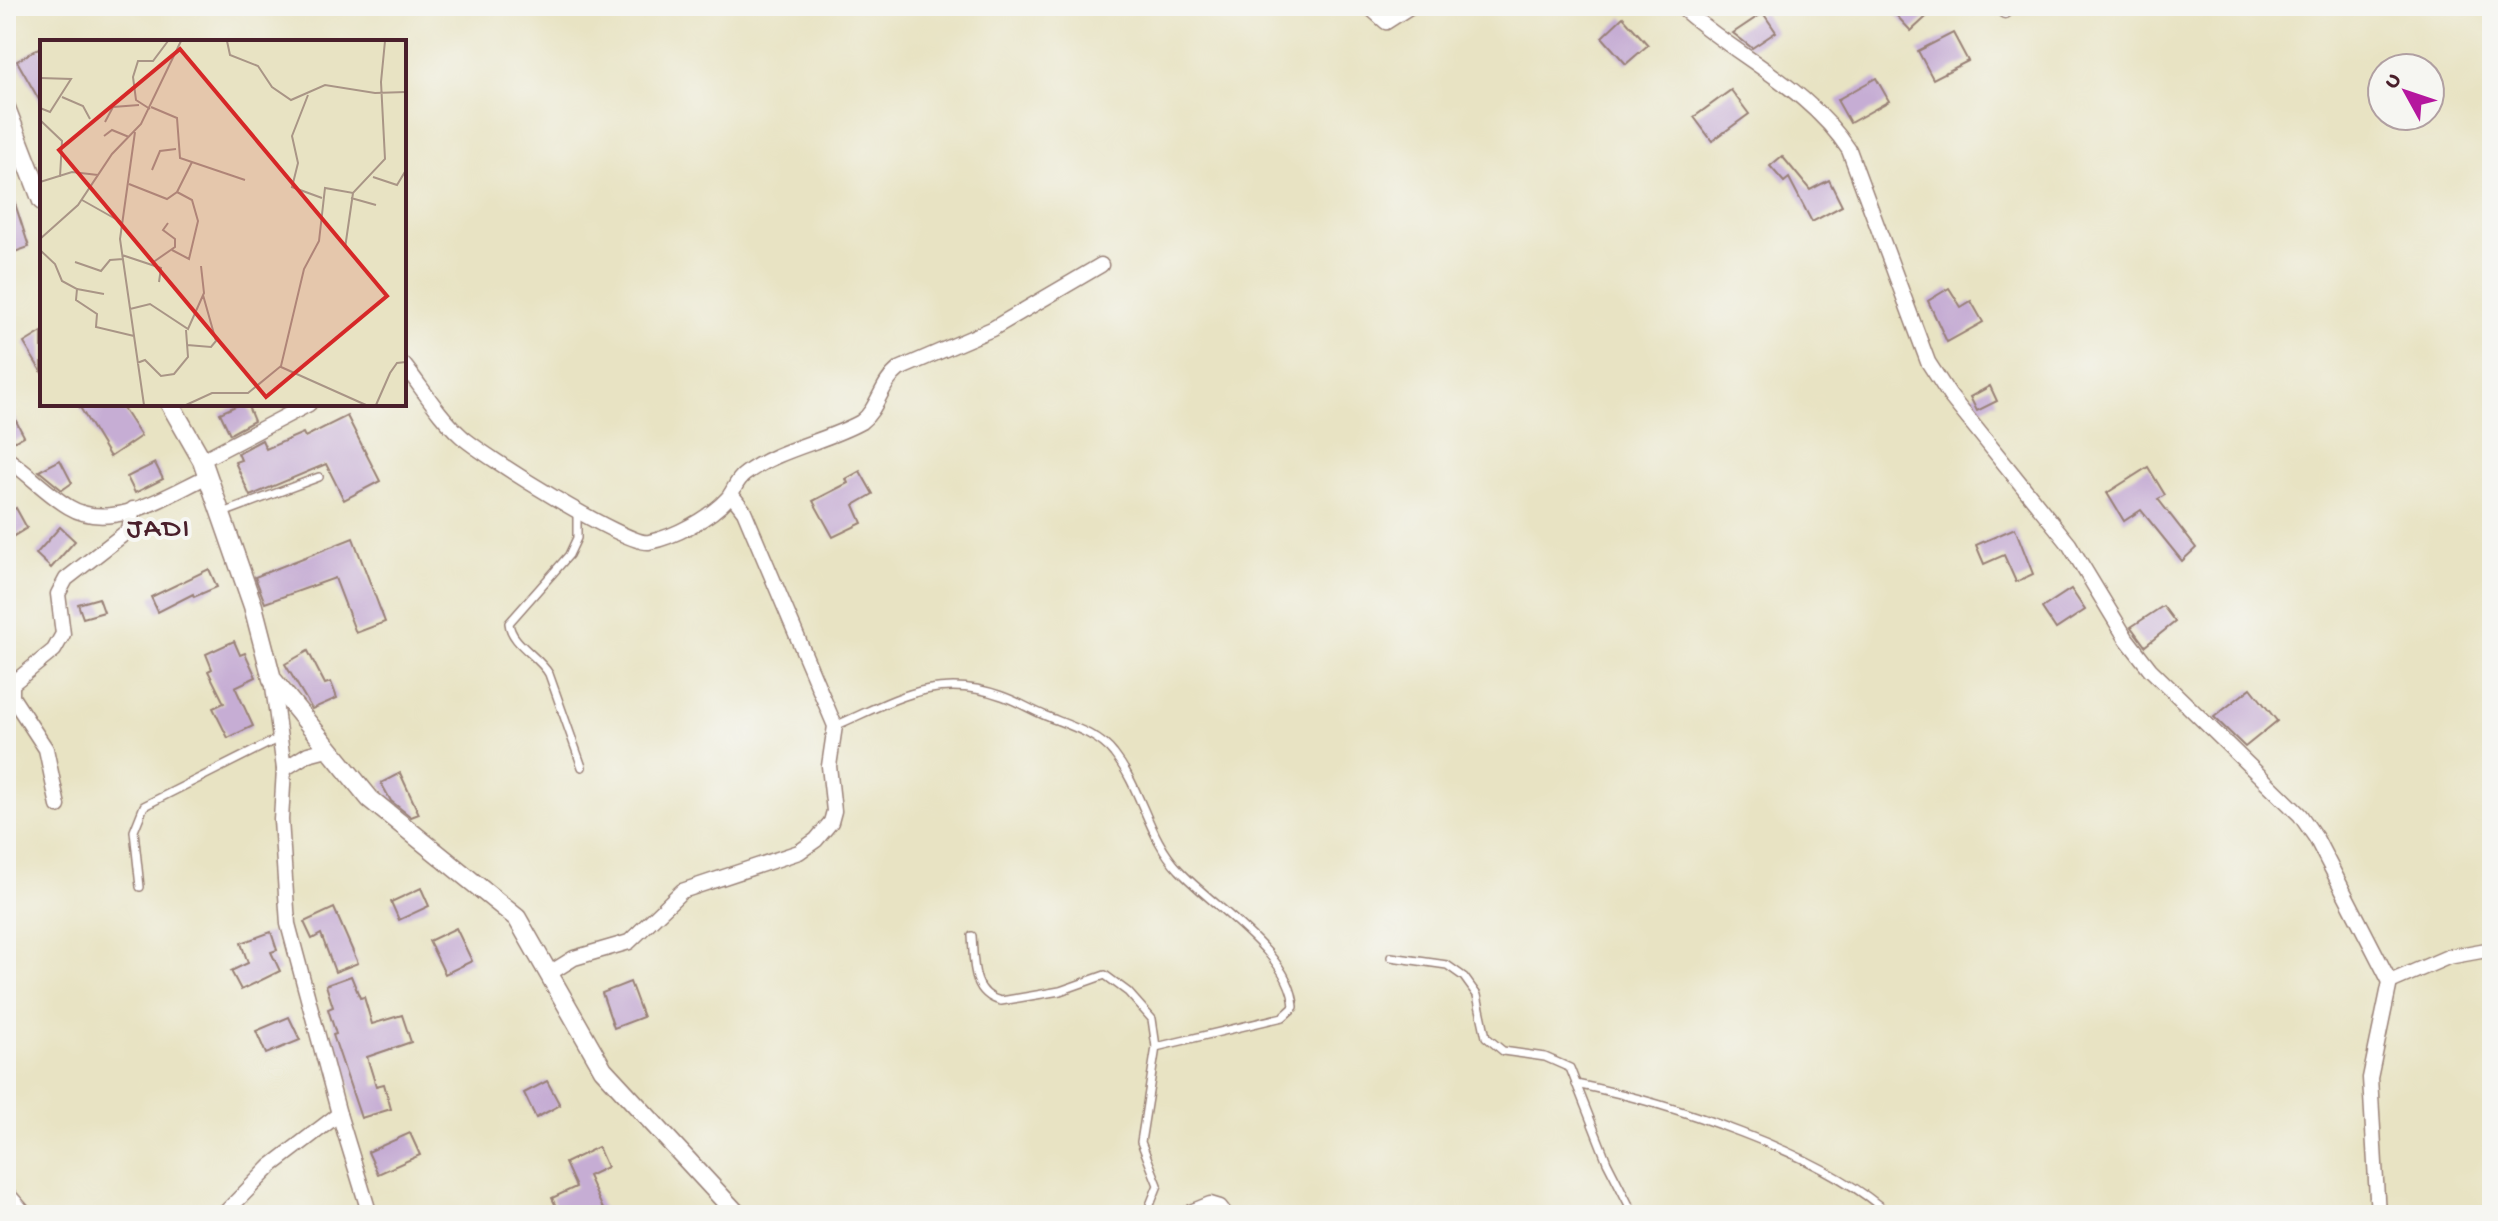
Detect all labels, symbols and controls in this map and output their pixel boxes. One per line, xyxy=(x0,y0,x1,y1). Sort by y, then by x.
inset map xyxy=(40,40,406,406)
north arrow xyxy=(2366,52,2446,132)
text: U xyxy=(2380,68,2408,95)
district label: JADI xyxy=(127,514,191,547)

